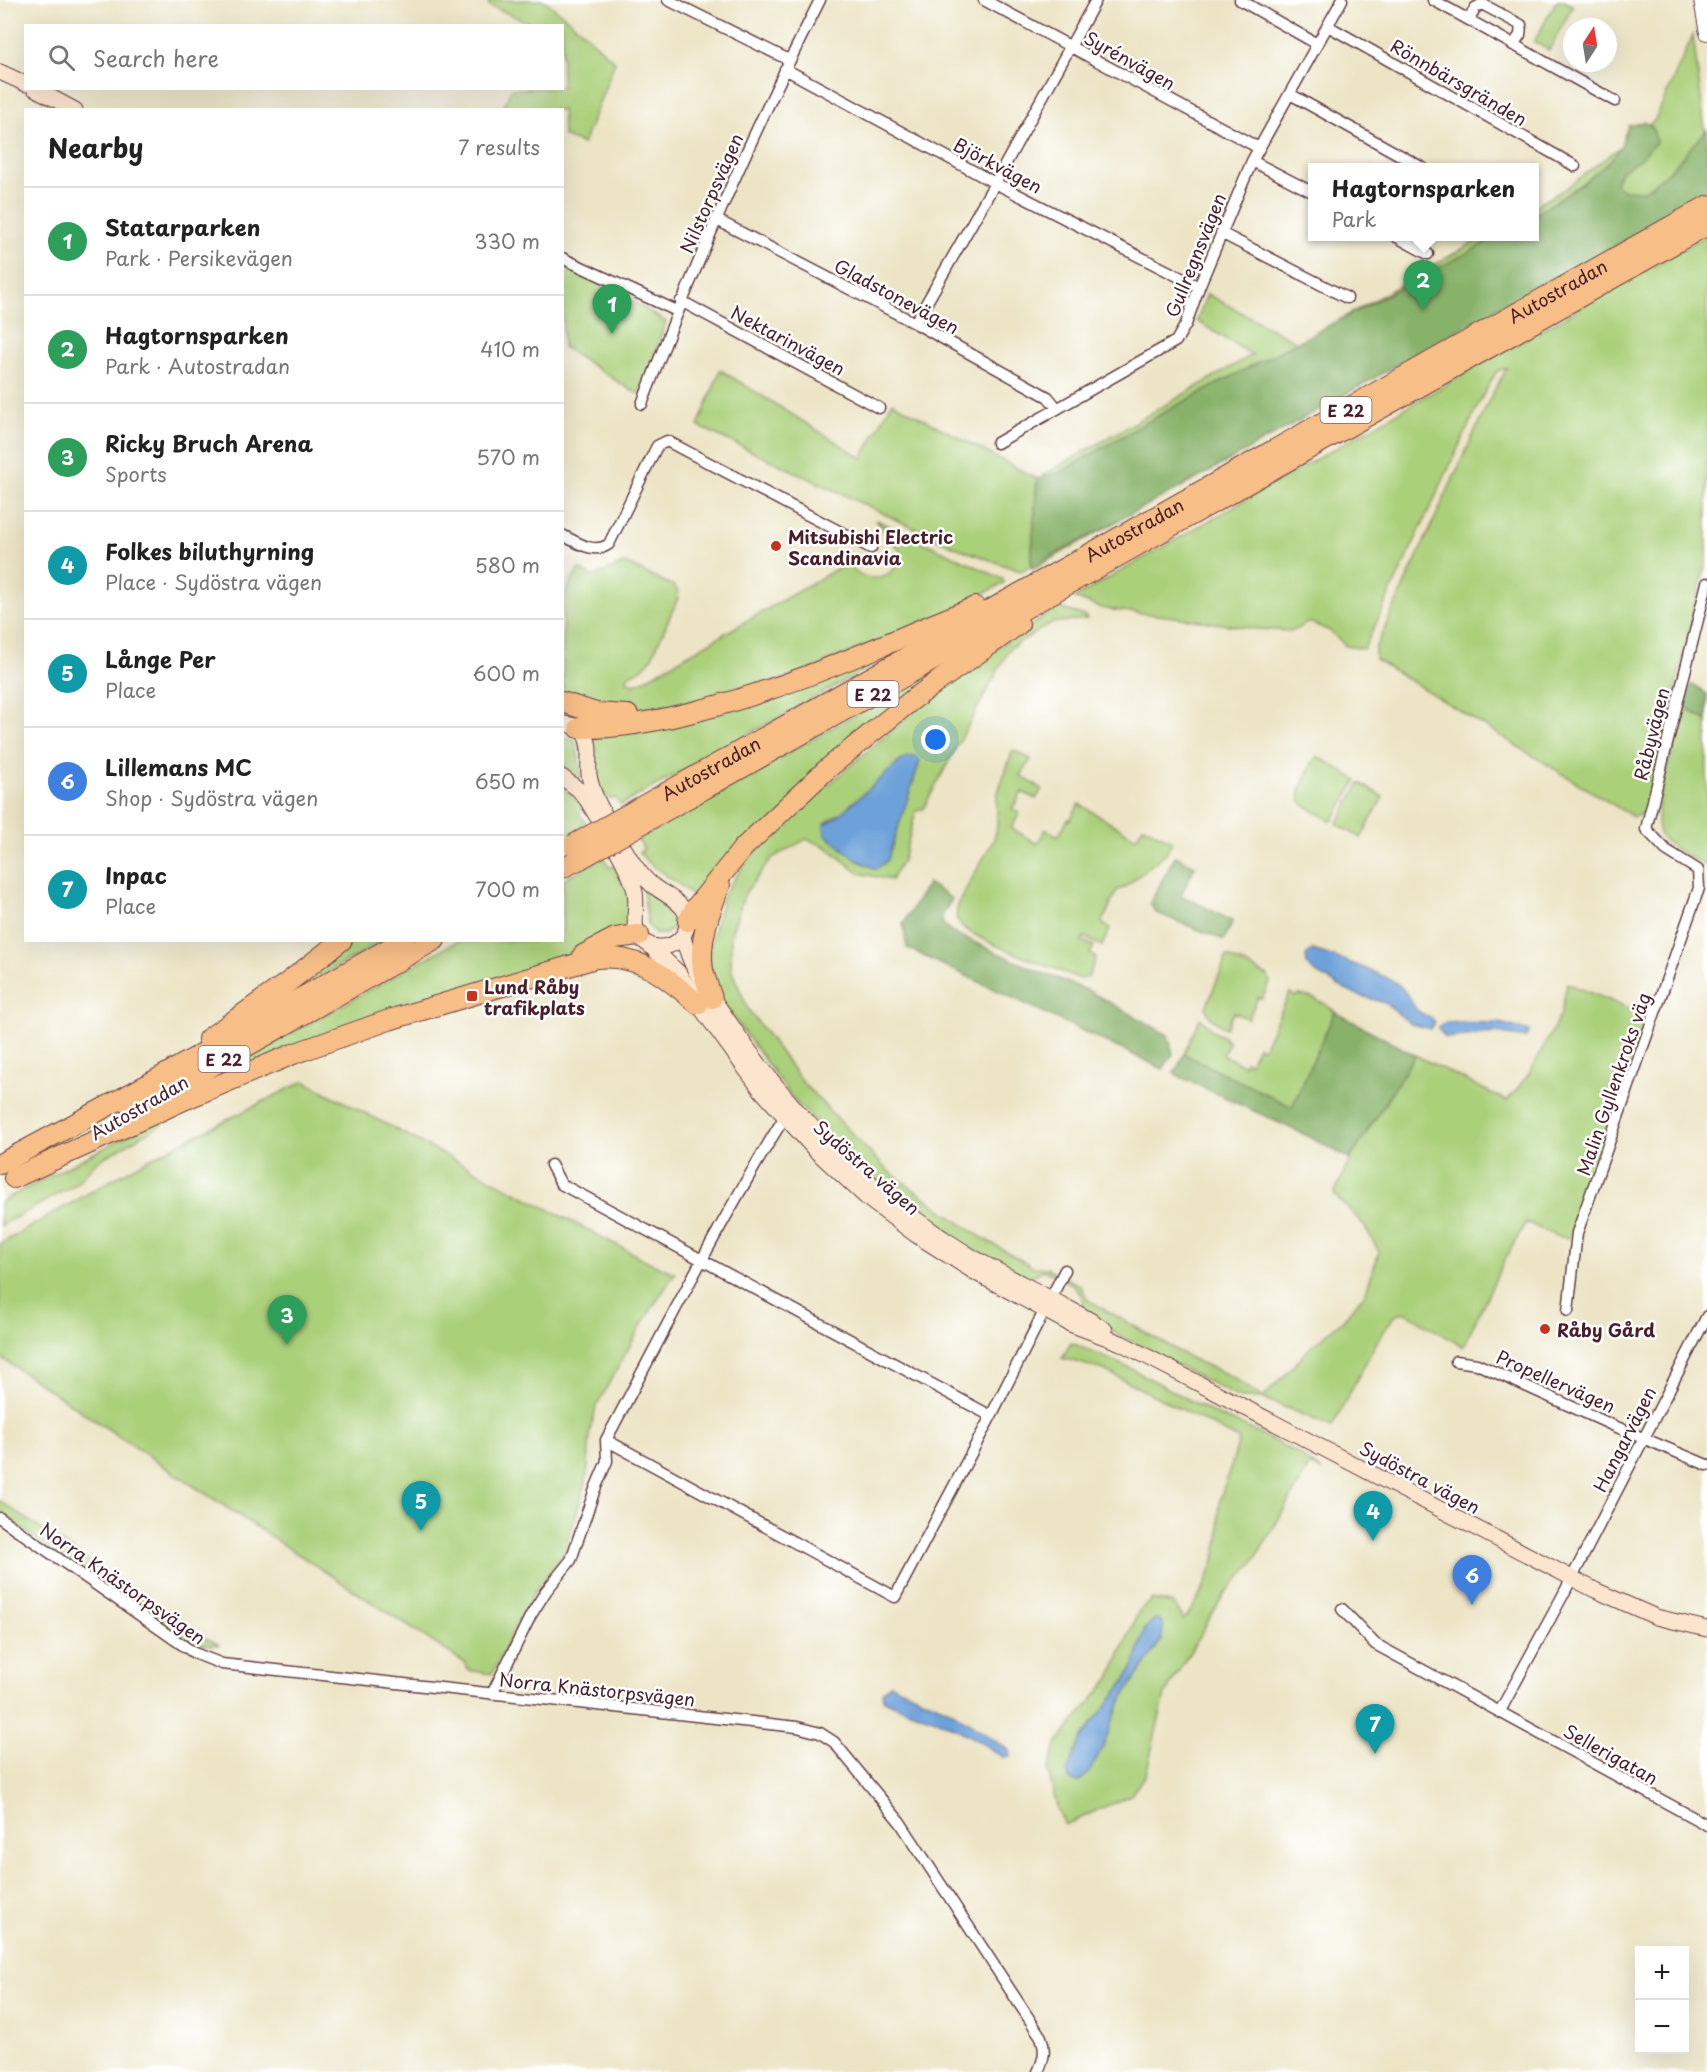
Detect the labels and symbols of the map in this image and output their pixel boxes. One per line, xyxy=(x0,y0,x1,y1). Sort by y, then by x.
north arrow xyxy=(1563,18,1617,72)
street label: Syrénvägen xyxy=(1080,24,1180,96)
street label: Rönnbärsgränden xyxy=(1386,32,1532,132)
street label: Nilstorpsvägen xyxy=(673,129,749,257)
street label: Björkvägen xyxy=(949,130,1047,200)
street label: Gullregnsvägen xyxy=(1158,189,1232,321)
street label: Gladstonevägen xyxy=(830,252,964,340)
street label: Autostradan xyxy=(1503,252,1612,329)
pin: 2 xyxy=(1404,260,1442,310)
pin: 1 xyxy=(592,284,632,334)
street label: Nektarinvägen xyxy=(726,298,850,382)
road number: E 22 xyxy=(1320,397,1372,423)
street label: Autostradan xyxy=(1079,490,1188,568)
place label: Mitsubishi Electric Scandinavia xyxy=(788,523,953,571)
marker: Mitsubishi Electric Scandinavia xyxy=(769,539,783,553)
road number: E 22 xyxy=(848,681,898,707)
street label: Råbyvägen xyxy=(1626,685,1676,783)
your location xyxy=(921,725,950,754)
street label: Autostradan xyxy=(656,729,765,806)
place label: Lund Råby trafikplats xyxy=(484,973,585,1021)
marker: Lund Råby trafikplats xyxy=(465,989,479,1003)
street label: Malin Gyllenkroks väg xyxy=(1569,989,1657,1179)
road number: E 22 xyxy=(198,1046,250,1072)
street label: Autostradan xyxy=(85,1068,193,1146)
street label: Sydöstra vägen xyxy=(808,1113,926,1221)
pin: 3 xyxy=(268,1296,306,1345)
place label: Råby Gård xyxy=(1557,1316,1655,1343)
marker: Råby Gård xyxy=(1538,1322,1552,1336)
street label: Propellervägen xyxy=(1492,1343,1620,1419)
street label: Hangarvägen xyxy=(1586,1382,1662,1496)
street label: Sydöstra vägen xyxy=(1355,1434,1485,1520)
pin: 5 xyxy=(402,1482,440,1531)
pin: 4 xyxy=(1354,1492,1392,1541)
street label: Norra Knästorpsvägen xyxy=(35,1515,211,1651)
pin: 6 xyxy=(1452,1556,1492,1605)
street label: Norra Knästorpsvägen xyxy=(498,1665,696,1713)
pin: 7 xyxy=(1356,1704,1394,1754)
street label: Sellerigatan xyxy=(1559,1717,1663,1791)

